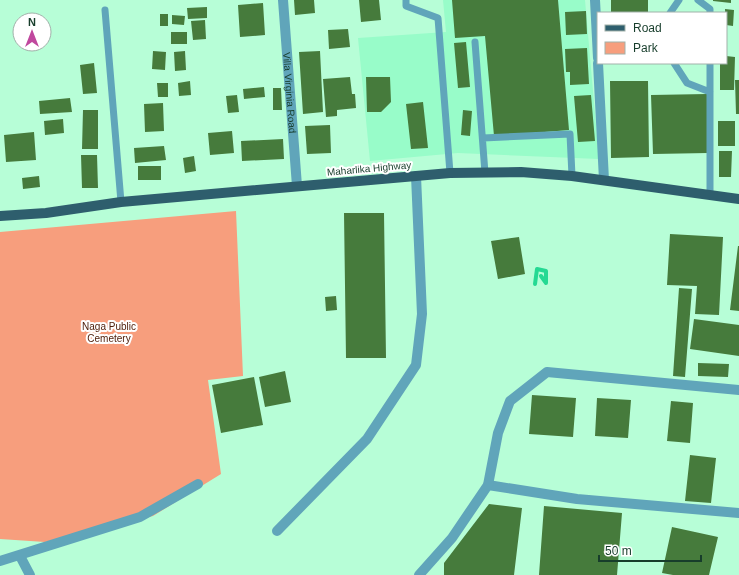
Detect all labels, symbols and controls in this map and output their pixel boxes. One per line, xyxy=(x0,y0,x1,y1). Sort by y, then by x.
north arrow xyxy=(12,12,52,52)
legend xyxy=(597,12,727,64)
text: N xyxy=(28,16,36,28)
text: Road xyxy=(633,21,662,35)
text: Park xyxy=(633,41,659,55)
street label: Villa Virginia Road xyxy=(281,52,298,134)
street label: Maharlika Highway xyxy=(326,159,412,178)
park label: Naga Public Cemetery xyxy=(82,321,136,344)
scale bar xyxy=(599,537,701,563)
text: 50 m xyxy=(605,544,632,558)

